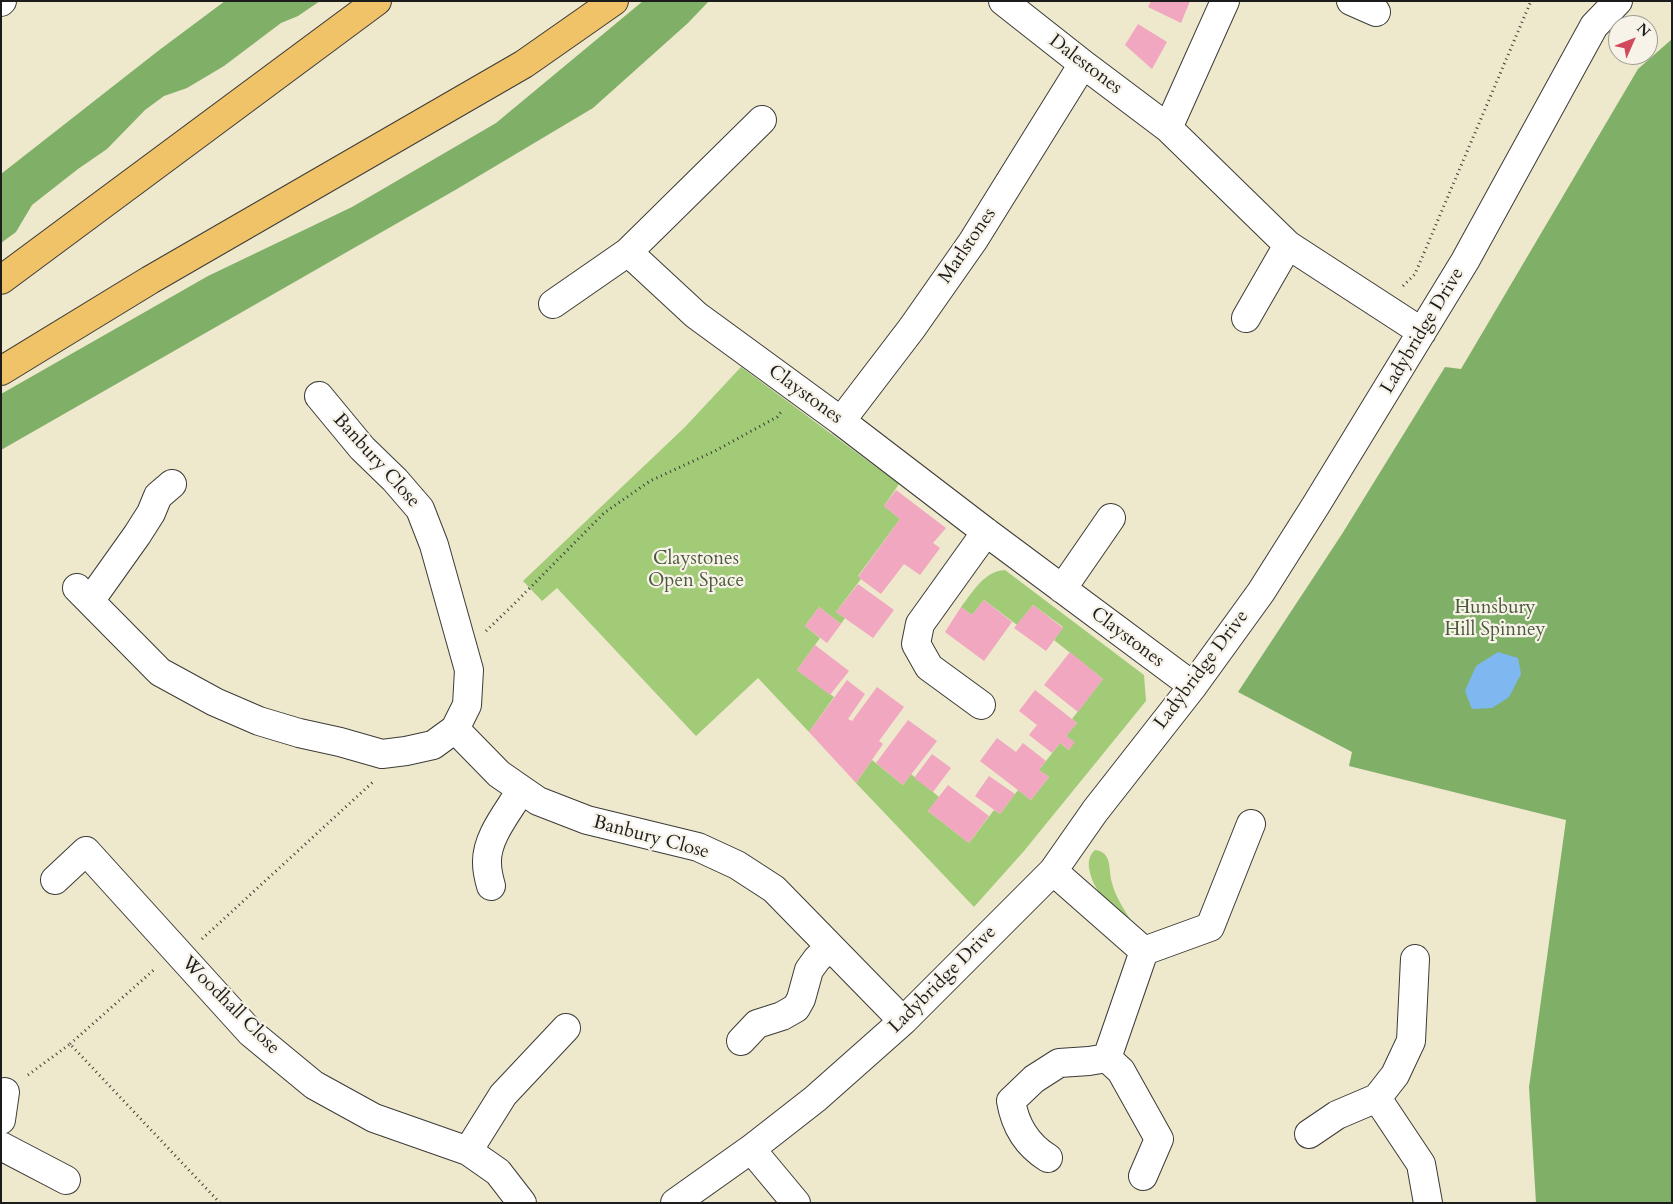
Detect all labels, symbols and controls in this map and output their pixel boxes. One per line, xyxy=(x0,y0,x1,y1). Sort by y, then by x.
north arrow xyxy=(1608,15,1658,65)
text: N xyxy=(1632,19,1654,41)
street label: Dalestones xyxy=(1044,30,1126,100)
street label: Marlstones xyxy=(934,204,1002,288)
street label: Ladybridge Drive xyxy=(1376,264,1470,398)
street label: Claystones xyxy=(764,360,846,430)
street label: Banbury Close xyxy=(328,409,424,513)
park label: Claystones Open Space xyxy=(648,549,744,593)
park label: Hunsbury Hill Spinney xyxy=(1444,598,1546,642)
street label: Claystones xyxy=(1086,603,1168,673)
street label: Ladybridge Drive xyxy=(1150,606,1254,734)
street label: Banbury Close xyxy=(590,812,712,864)
street label: Ladybridge Drive xyxy=(884,921,1002,1039)
street label: Woodhall Close xyxy=(176,952,284,1060)

